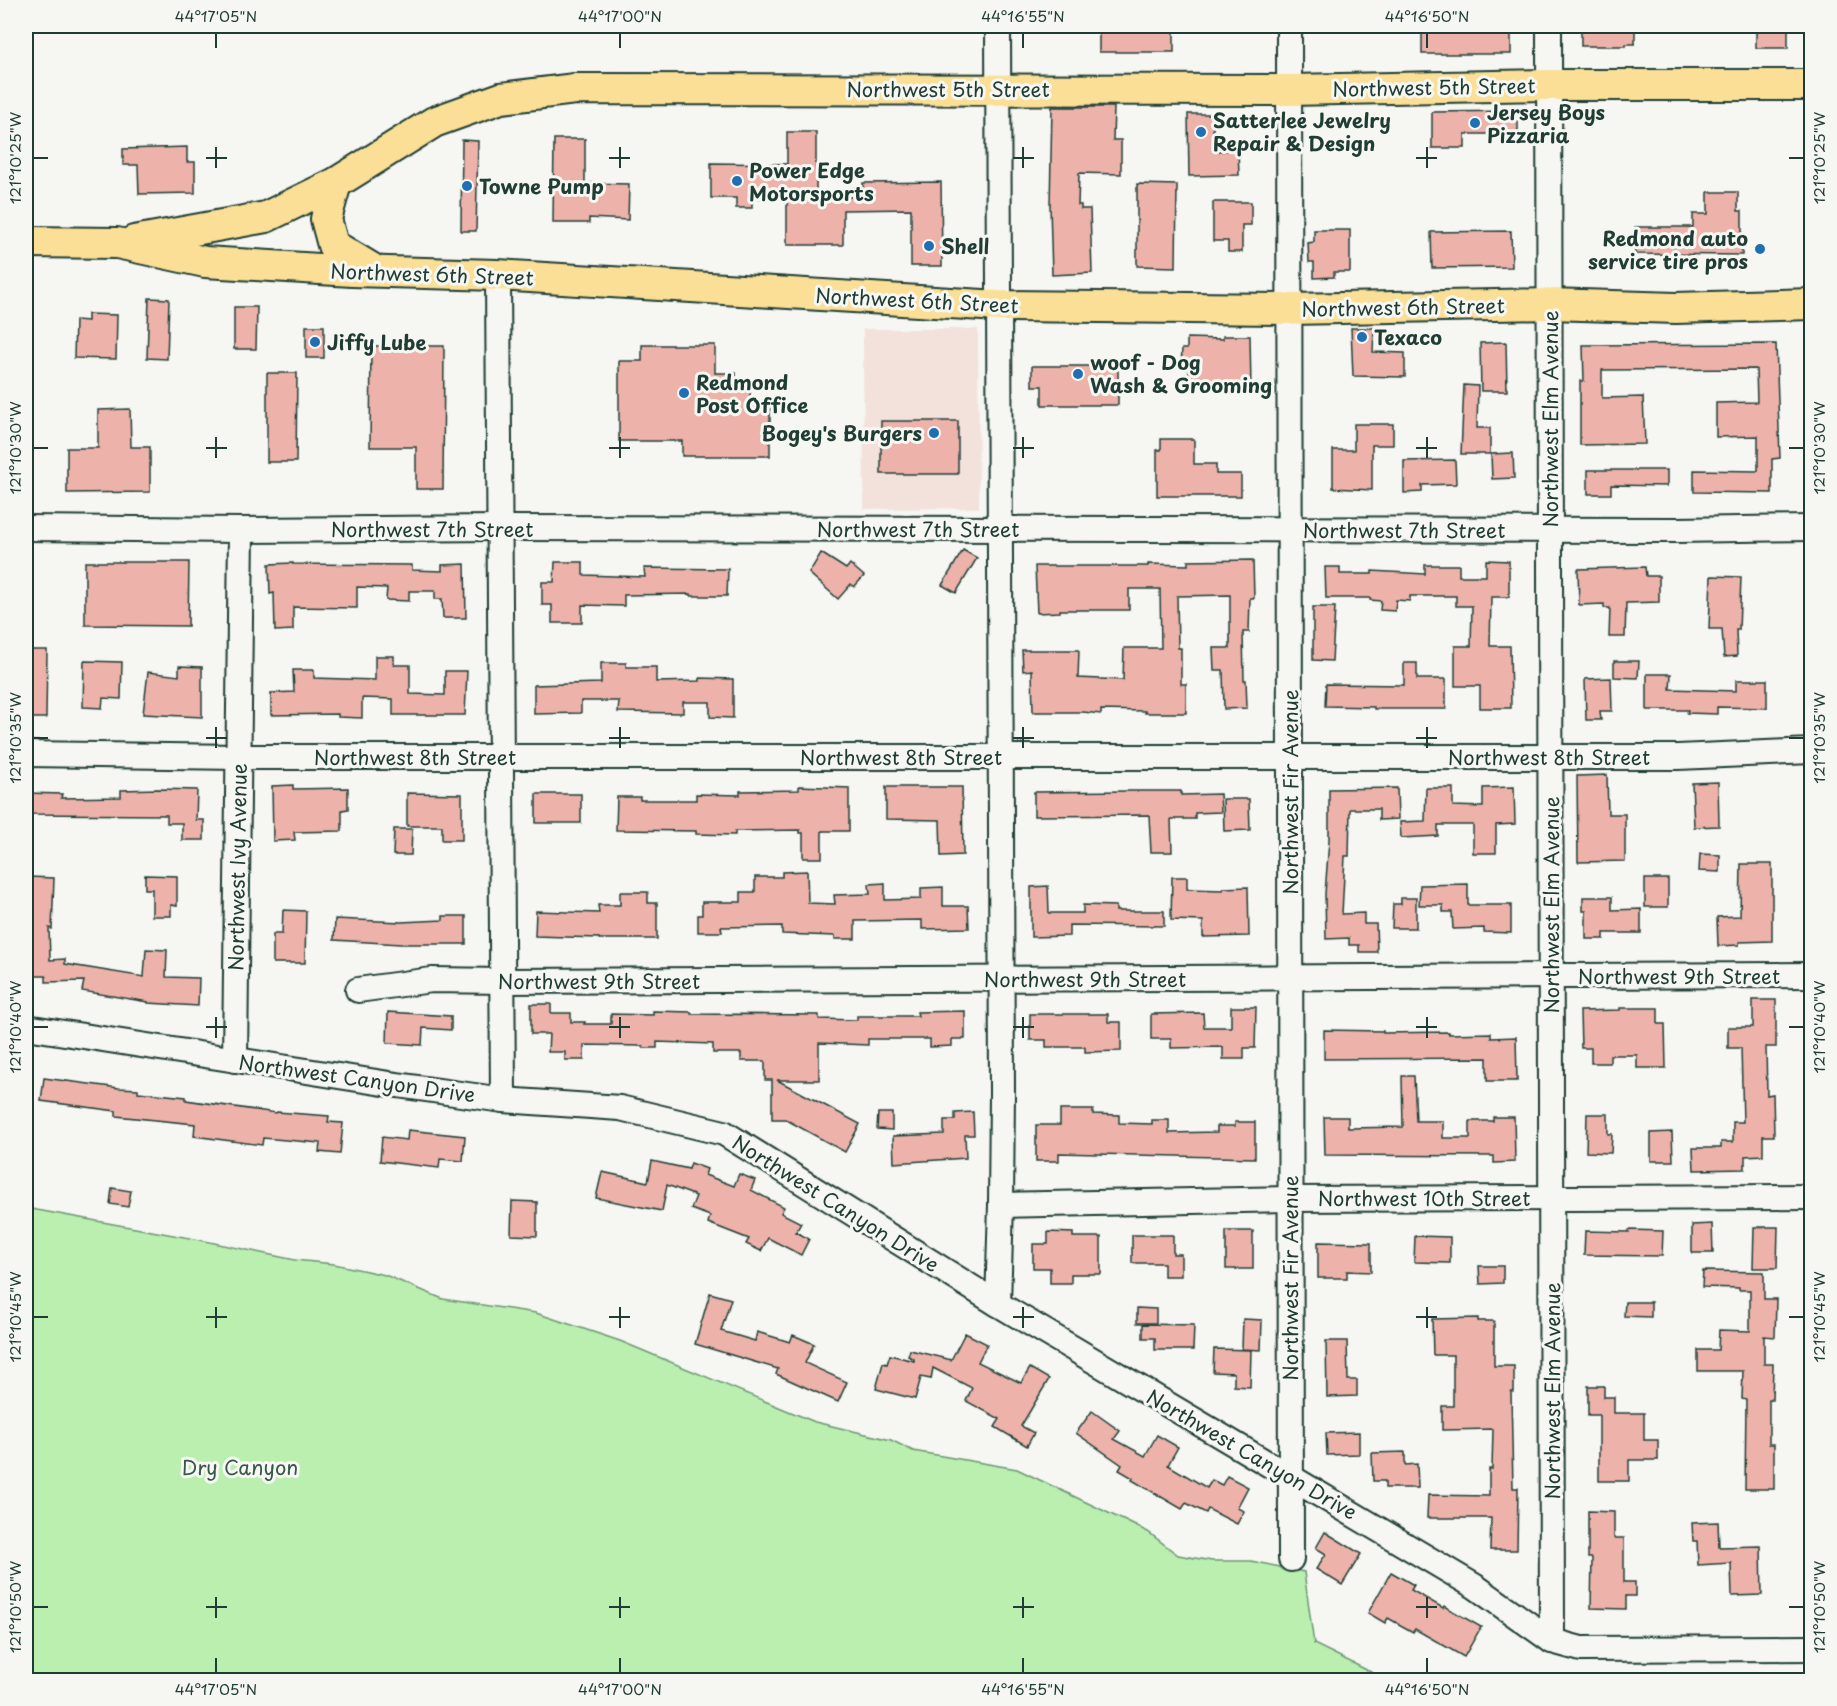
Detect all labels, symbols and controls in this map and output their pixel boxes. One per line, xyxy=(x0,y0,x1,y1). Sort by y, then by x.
text: 44°17'05"N xyxy=(175,4,257,27)
text: 44°17'00"N xyxy=(578,4,662,27)
text: 44°16'55"N xyxy=(981,4,1065,27)
text: 44°16'50"N xyxy=(1385,4,1469,27)
street label: Northwest 5th Street xyxy=(1332,70,1536,104)
street label: Northwest 5th Street xyxy=(846,74,1050,104)
place label: Jersey Boys Pizzaria xyxy=(1487,97,1606,150)
place label: Satterlee Jewelry Repair & Design xyxy=(1213,105,1391,158)
text: 121°10'25"W xyxy=(3,111,26,204)
text: 121°10'25"W xyxy=(1807,111,1830,204)
marker: Jersey Boys Pizzaria xyxy=(1468,116,1482,130)
marker: Satterlee Jewelry Repair & Design xyxy=(1194,125,1208,139)
place label: Power Edge Motorsports xyxy=(749,155,874,208)
place label: Towne Pump xyxy=(479,171,604,201)
marker: Power Edge Motorsports xyxy=(730,174,744,188)
marker: Towne Pump xyxy=(460,179,474,193)
place label: Redmond auto service tire pros xyxy=(1588,223,1748,276)
place label: Shell xyxy=(941,231,989,261)
marker: Shell xyxy=(922,239,936,253)
marker: Redmond auto service tire pros xyxy=(1753,242,1767,256)
street label: Northwest 6th Street xyxy=(330,255,534,293)
street label: Northwest 6th Street xyxy=(815,280,1019,320)
street label: Northwest 6th Street xyxy=(1301,290,1505,324)
street label: Northwest Elm Avenue xyxy=(1535,310,1565,528)
place label: Texaco xyxy=(1374,322,1442,352)
place label: Jiffy Lube xyxy=(327,327,426,357)
marker: Texaco xyxy=(1355,330,1369,344)
marker: Jiffy Lube xyxy=(308,335,322,349)
place label: woof - Dog Wash & Grooming xyxy=(1090,347,1272,400)
place label: Redmond Post Office xyxy=(696,367,809,420)
marker: woof - Dog Wash & Grooming xyxy=(1071,367,1085,381)
marker: Redmond Post Office xyxy=(677,386,691,400)
text: 121°10'30"W xyxy=(3,401,26,495)
text: 121°10'30"W xyxy=(1807,401,1830,495)
place label: Bogey's Burgers xyxy=(762,418,922,448)
marker: Bogey's Burgers xyxy=(927,426,941,440)
street label: Northwest 7th Street xyxy=(331,514,533,544)
street label: Northwest 7th Street xyxy=(817,514,1019,544)
street label: Northwest 7th Street xyxy=(1303,515,1505,545)
street label: Northwest Fir Avenue xyxy=(1275,689,1305,895)
text: 121°10'35"W xyxy=(3,692,26,784)
text: 121°10'35"W xyxy=(1807,692,1830,784)
street label: Northwest 8th Street xyxy=(314,742,516,772)
street label: Northwest 8th Street xyxy=(800,742,1002,772)
street label: Northwest 8th Street xyxy=(1448,742,1650,772)
street label: Northwest Ivy Avenue xyxy=(220,763,254,971)
street label: Northwest Elm Avenue xyxy=(1536,796,1566,1014)
street label: Northwest 9th Street xyxy=(1578,961,1780,991)
street label: Northwest 9th Street xyxy=(984,964,1186,994)
street label: Northwest 9th Street xyxy=(498,966,700,996)
text: 121°10'40"W xyxy=(3,980,26,1073)
text: 121°10'40"W xyxy=(1807,980,1830,1073)
street label: Northwest Canyon Drive xyxy=(237,1047,477,1109)
street label: Northwest Canyon Drive xyxy=(727,1127,945,1279)
street label: Northwest Fir Avenue xyxy=(1275,1175,1305,1381)
street label: Northwest 10th Street xyxy=(1318,1183,1530,1213)
text: 121°10'45"W xyxy=(3,1271,26,1363)
text: 121°10'45"W xyxy=(1807,1271,1830,1363)
street label: Northwest Elm Avenue xyxy=(1537,1282,1567,1500)
street label: Northwest Canyon Drive xyxy=(1141,1381,1363,1527)
park label: Dry Canyon xyxy=(182,1452,298,1482)
text: 121°10'50"W xyxy=(3,1560,26,1653)
text: 121°10'50"W xyxy=(1807,1560,1830,1653)
text: 44°17'05"N xyxy=(175,1677,257,1700)
text: 44°17'00"N xyxy=(578,1677,662,1700)
text: 44°16'55"N xyxy=(981,1677,1065,1700)
text: 44°16'50"N xyxy=(1385,1677,1469,1700)

